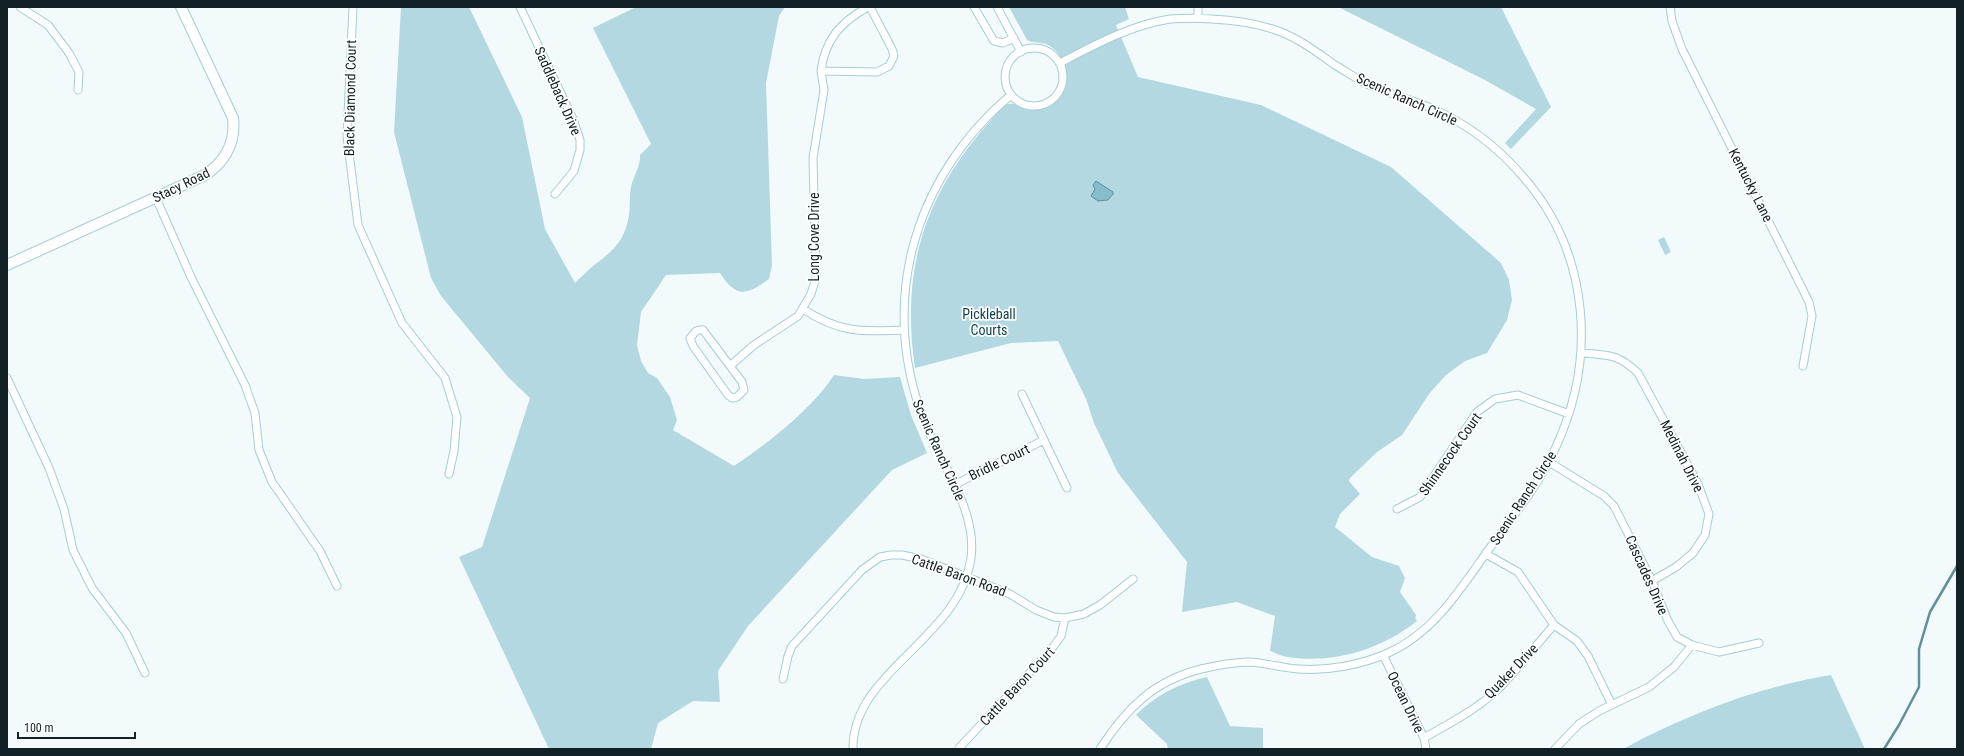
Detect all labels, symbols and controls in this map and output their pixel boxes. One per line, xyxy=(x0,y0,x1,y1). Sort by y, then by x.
street label: Black Diamond Court xyxy=(341,40,359,156)
street label: Saddleback Drive xyxy=(531,44,585,138)
street label: Scenic Ranch Circle xyxy=(1354,70,1460,129)
street label: Kentucky Lane xyxy=(1726,146,1777,225)
street label: Stacy Road xyxy=(150,164,212,206)
street label: Long Cove Drive xyxy=(806,192,822,282)
park label: Pickleball Courts xyxy=(962,306,1016,338)
street label: Scenic Ranch Circle xyxy=(910,397,969,503)
street label: Shinnecock Court xyxy=(1416,410,1484,498)
street label: Medinah Drive xyxy=(1657,417,1707,495)
street label: Bridle Court xyxy=(966,440,1032,484)
street label: Scenic Ranch Circle xyxy=(1487,448,1560,548)
street label: Cascades Drive xyxy=(1622,533,1672,618)
street label: Cattle Baron Road xyxy=(909,550,1009,600)
street label: Quaker Drive xyxy=(1481,640,1541,702)
street label: Cattle Baron Court xyxy=(976,643,1058,729)
street label: Ocean Drive xyxy=(1384,669,1428,736)
scale bar xyxy=(18,714,135,740)
text: 100 m xyxy=(24,721,54,735)

